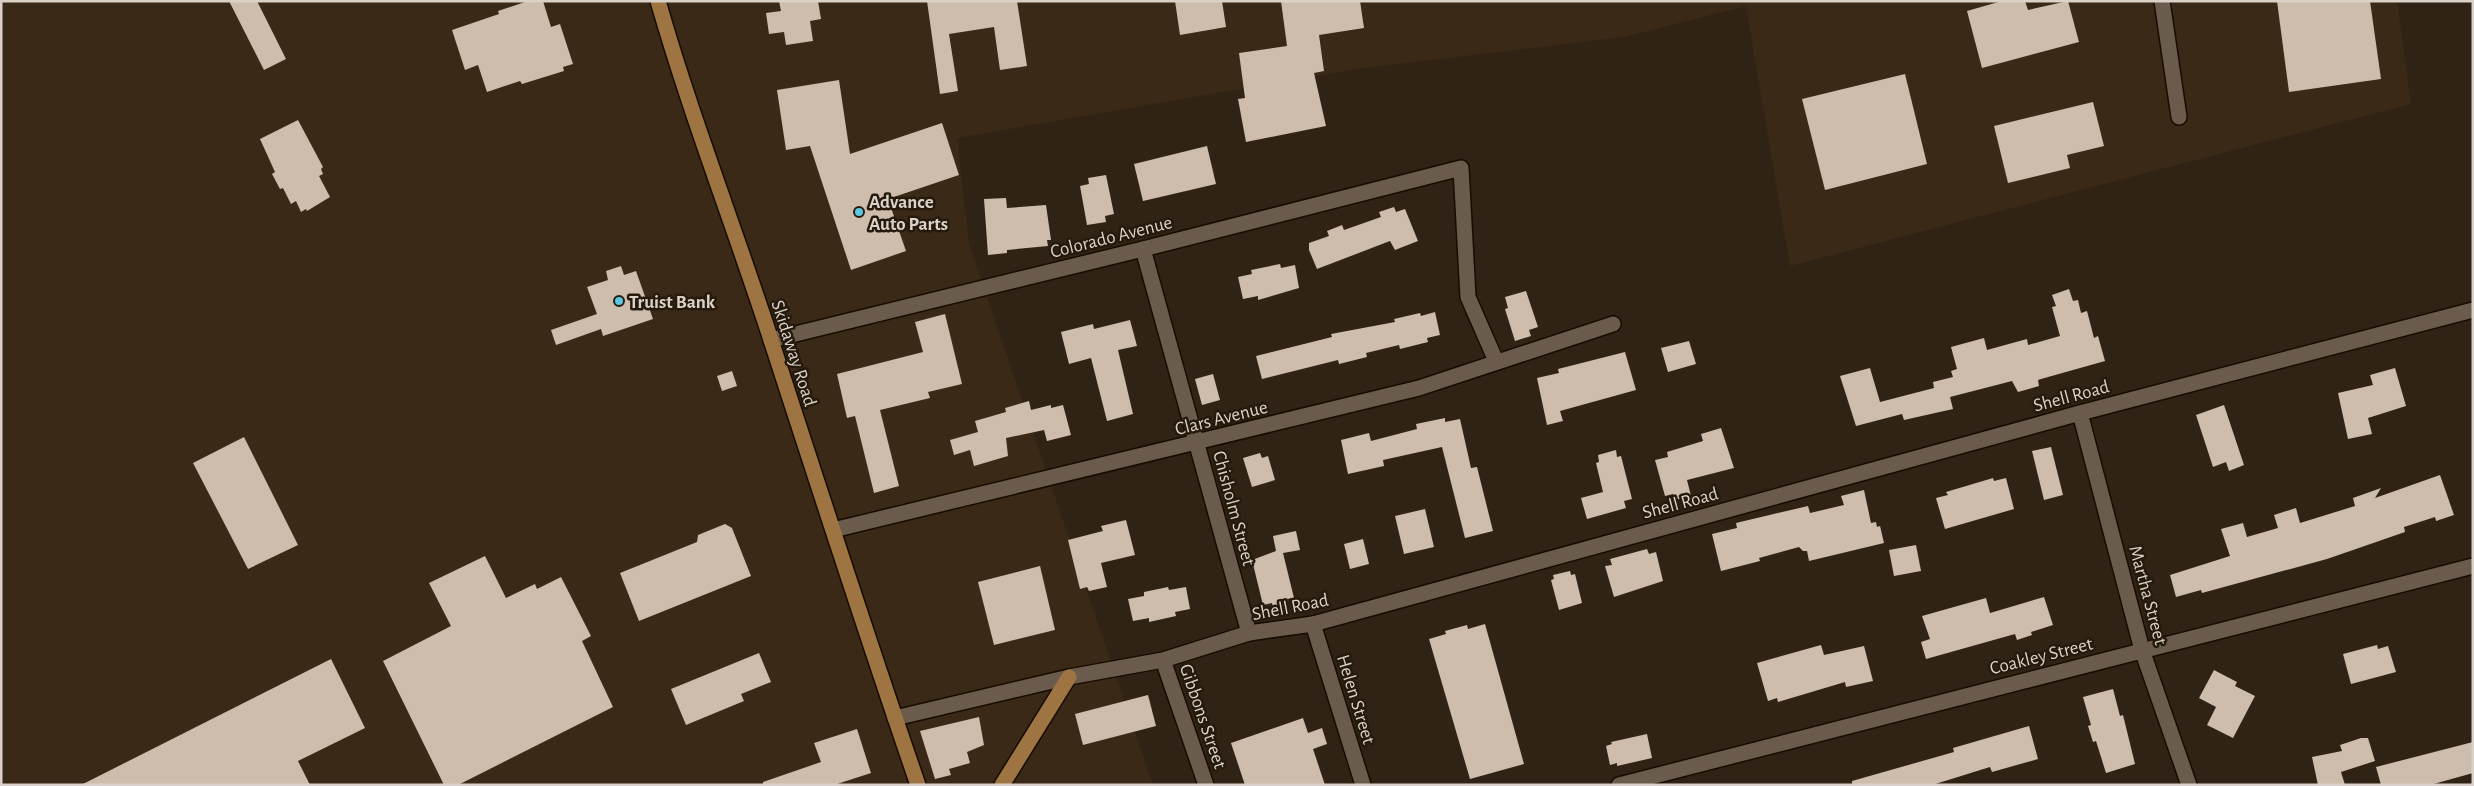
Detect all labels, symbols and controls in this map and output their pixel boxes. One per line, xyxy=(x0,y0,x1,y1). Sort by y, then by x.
place label: Advance Auto Parts xyxy=(869,193,948,234)
marker: Advance Auto Parts xyxy=(853,206,865,218)
street label: Colorado Avenue xyxy=(1048,213,1174,262)
place label: Truist Bank xyxy=(629,293,716,312)
marker: Truist Bank xyxy=(613,295,625,307)
street label: Skidaway Road xyxy=(767,298,820,409)
street label: Shell Road xyxy=(2031,377,2112,416)
street label: Clars Avenue xyxy=(1173,398,1270,439)
street label: Chisholm Street xyxy=(1209,449,1258,568)
street label: Shell Road xyxy=(1640,484,1721,523)
street label: Martha Street xyxy=(2125,544,2170,647)
street label: Shell Road xyxy=(1250,591,1330,624)
street label: Coakley Street xyxy=(1988,634,2095,678)
street label: Helen Street xyxy=(1333,652,1378,746)
street label: Gibbons Street xyxy=(1176,662,1229,771)

